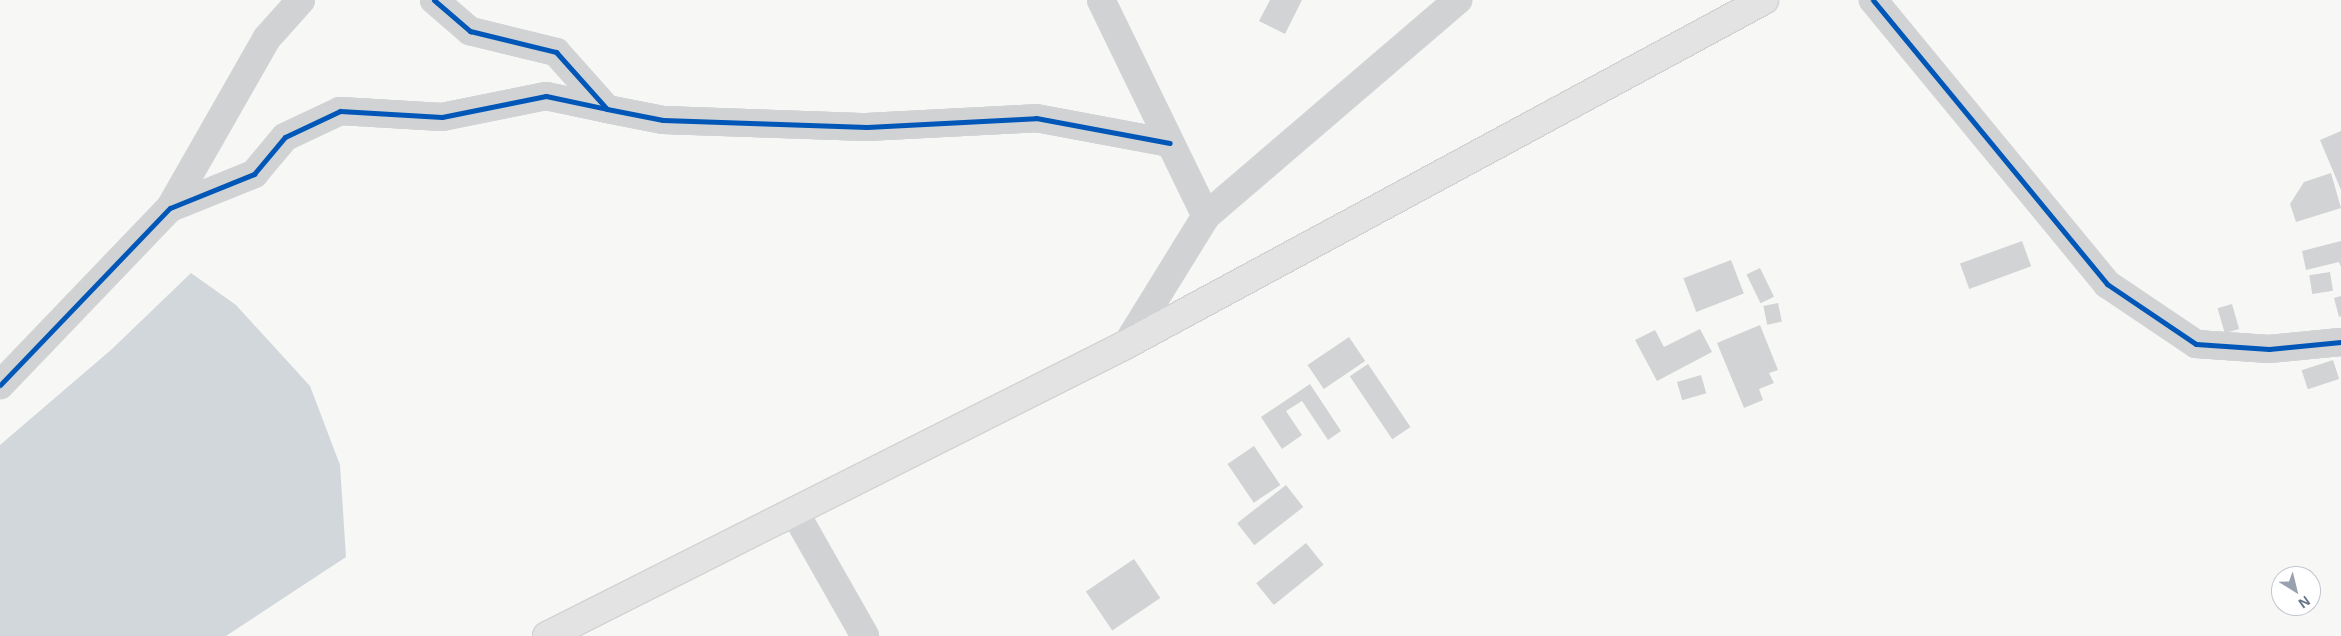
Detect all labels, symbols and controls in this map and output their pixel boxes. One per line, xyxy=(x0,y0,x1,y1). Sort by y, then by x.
north arrow xyxy=(2271,566,2321,616)
text: N xyxy=(2295,593,2313,612)

